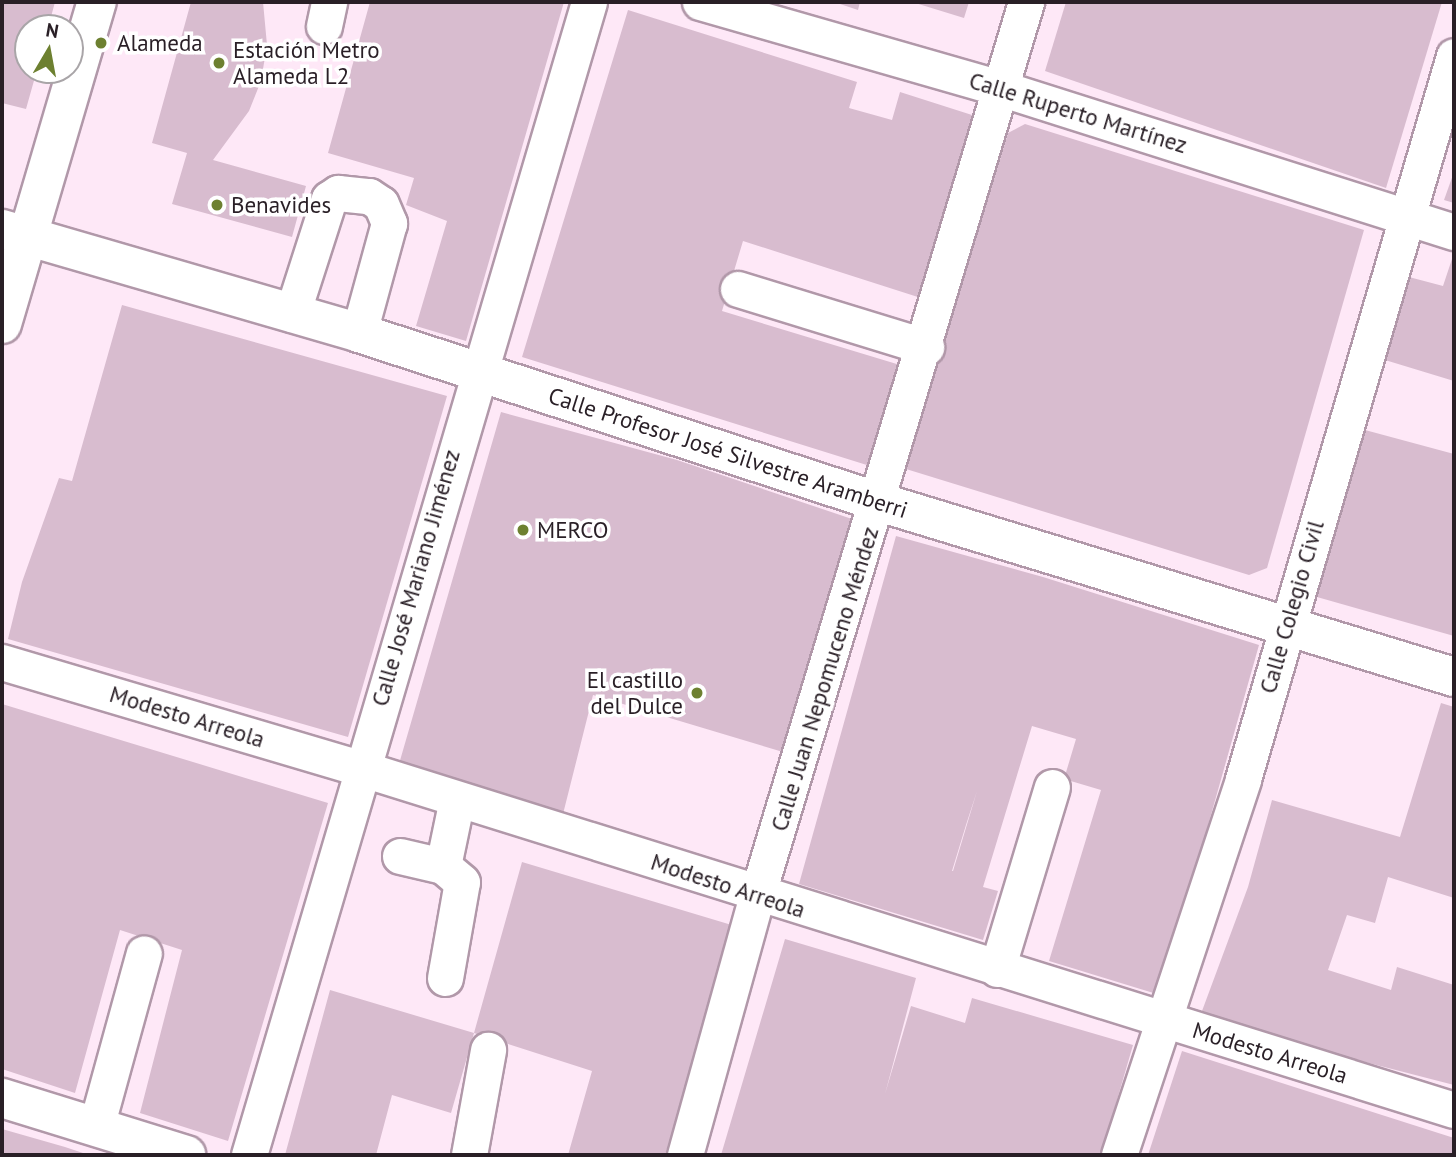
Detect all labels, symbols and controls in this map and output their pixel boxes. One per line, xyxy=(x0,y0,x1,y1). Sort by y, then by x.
north arrow xyxy=(14,14,84,84)
text: N xyxy=(44,17,61,43)
place label: Alameda xyxy=(117,29,203,57)
marker: Alameda xyxy=(91,33,111,53)
place label: Estación Metro Alameda L2 xyxy=(233,36,380,90)
marker: Estación Metro Alameda L2 xyxy=(211,55,227,71)
street label: Calle Ruperto Martínez xyxy=(966,67,1190,159)
place label: Benavides xyxy=(231,191,331,219)
marker: Benavides xyxy=(209,197,225,213)
street label: Calle Profesor José Silvestre Aramberri xyxy=(545,382,911,524)
street label: Calle José Mariano Jiménez xyxy=(366,447,466,709)
place label: MERCO xyxy=(537,516,608,544)
street label: Calle Colegio Civil xyxy=(1254,517,1330,697)
marker: MERCO xyxy=(515,522,531,538)
street label: Calle Juan Nepomuceno Méndez xyxy=(765,524,885,834)
place label: El castillo del Dulce xyxy=(587,666,683,720)
street label: Modesto Arreola xyxy=(106,680,268,754)
marker: El castillo del Dulce xyxy=(689,685,705,701)
street label: Modesto Arreola xyxy=(647,848,809,924)
street label: Modesto Arreola xyxy=(1189,1016,1351,1090)

